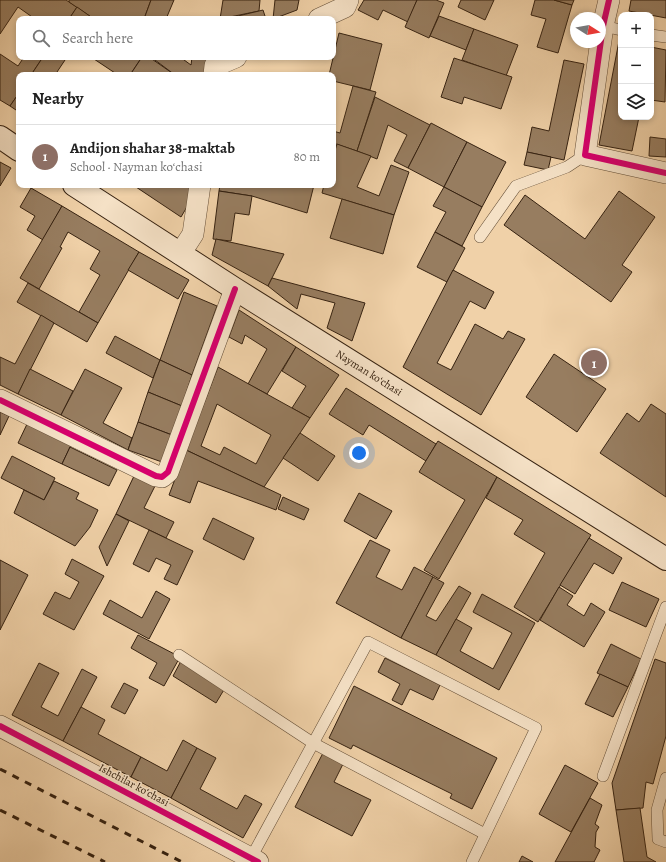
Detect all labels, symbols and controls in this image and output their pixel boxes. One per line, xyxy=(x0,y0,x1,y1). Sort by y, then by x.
north arrow xyxy=(570,12,606,48)
map controls xyxy=(618,12,654,120)
button: + xyxy=(618,12,654,48)
search box xyxy=(16,16,336,60)
icon: search xyxy=(30,27,52,49)
text: Search here xyxy=(62,28,133,48)
button: − xyxy=(618,48,654,84)
button: layers xyxy=(618,84,654,120)
text: Nearby xyxy=(32,87,83,110)
text: Andijon shahar 38-maktab xyxy=(70,138,235,158)
text: 1 xyxy=(43,148,47,165)
text: 80 m xyxy=(293,148,320,165)
text: School · Nayman koʻchasi xyxy=(70,158,203,175)
street label: Nayman koʻchasi xyxy=(333,347,405,399)
pin: 1 xyxy=(581,348,607,378)
your location xyxy=(349,443,369,463)
street label: Ishchilar koʻchasi xyxy=(96,760,172,810)

